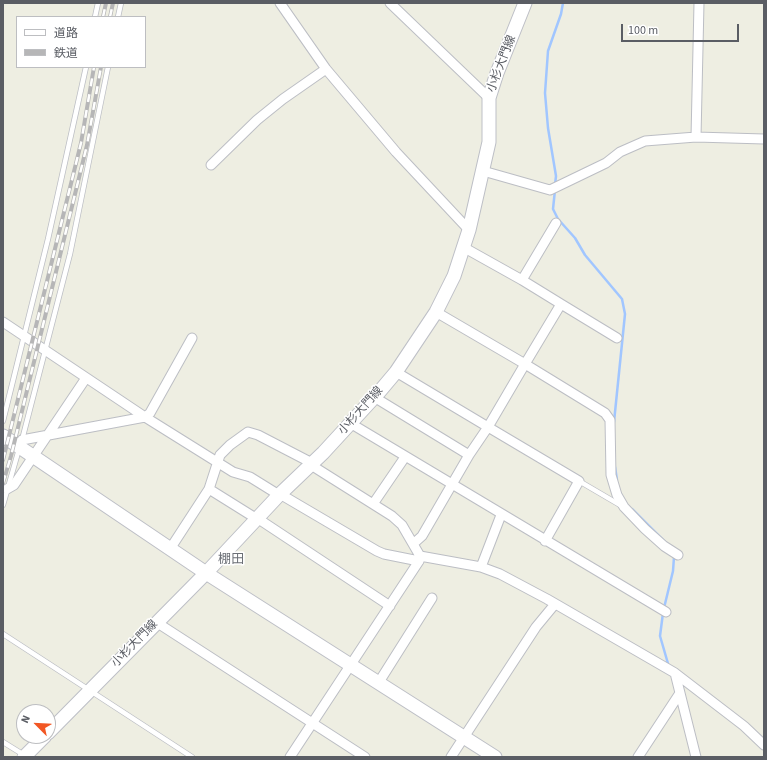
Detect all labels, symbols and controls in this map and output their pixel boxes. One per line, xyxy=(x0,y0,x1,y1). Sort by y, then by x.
legend xyxy=(16,16,146,68)
scale bar xyxy=(623,16,741,42)
text: 100 m xyxy=(628,22,658,39)
text: 道路 xyxy=(54,25,78,42)
street label: 小杉大門線 xyxy=(485,33,519,95)
text: 鉄道 xyxy=(54,45,78,62)
street label: 小杉大門線 xyxy=(336,384,386,438)
district label: 棚田 xyxy=(218,552,244,568)
street label: 小杉大門線 xyxy=(109,617,161,671)
north arrow xyxy=(16,704,56,744)
text: N xyxy=(17,713,34,726)

